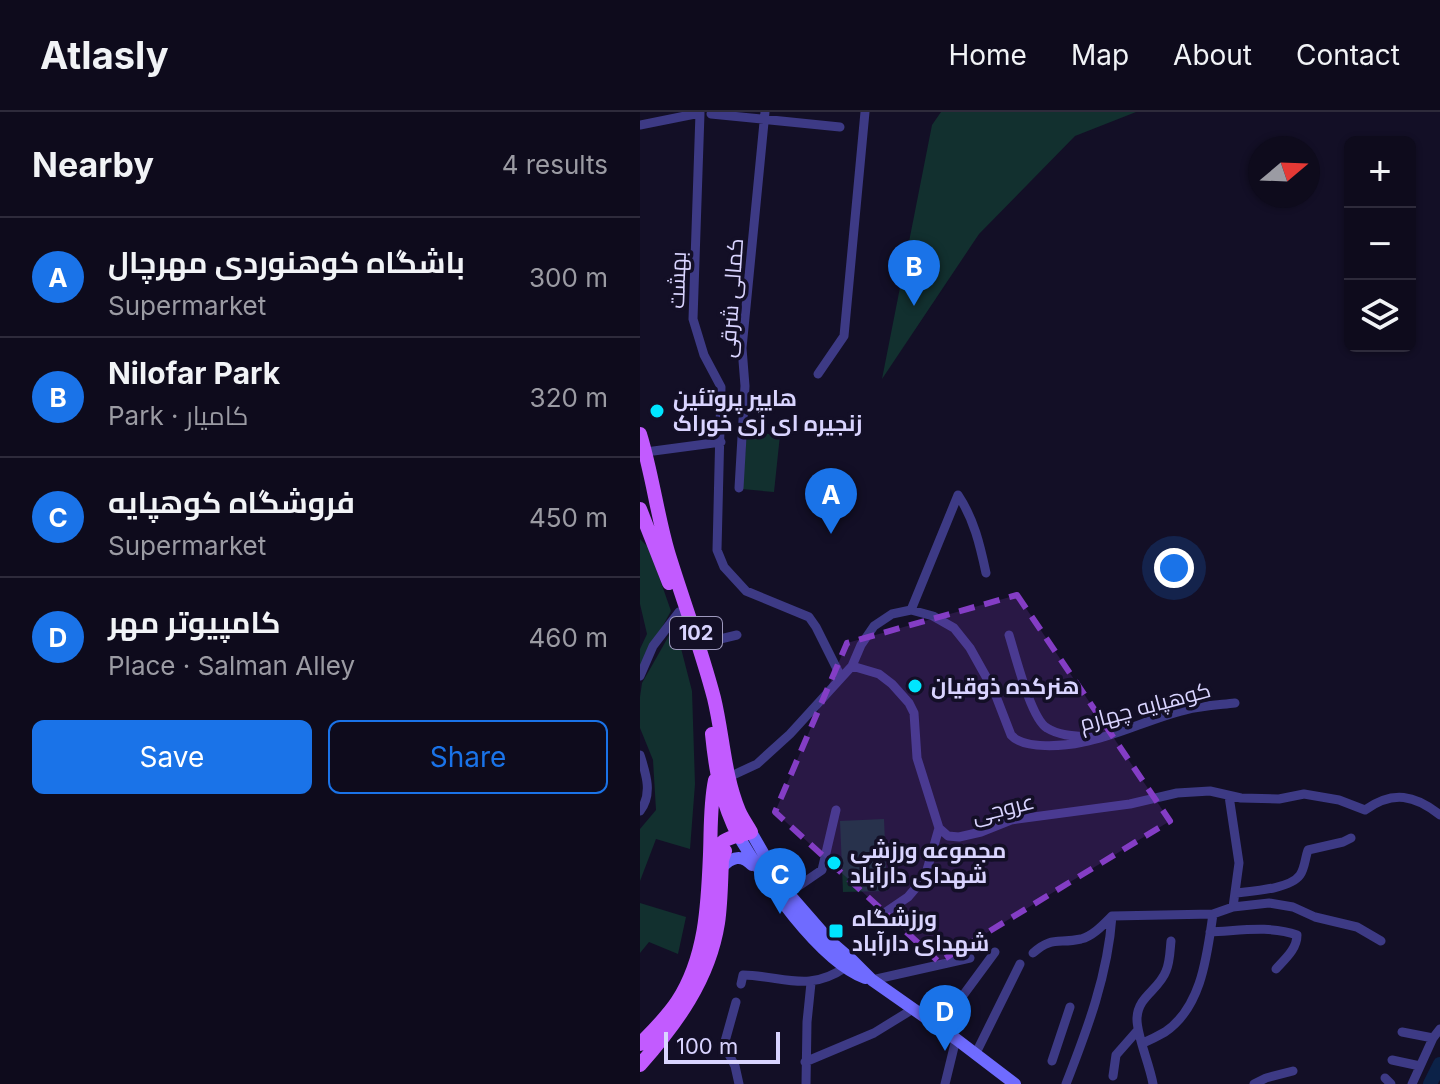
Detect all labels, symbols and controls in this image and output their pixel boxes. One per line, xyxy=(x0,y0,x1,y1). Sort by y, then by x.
text: Atlasly xyxy=(40,32,169,78)
text: Home xyxy=(948,38,1027,72)
text: Map xyxy=(1071,38,1129,72)
text: About xyxy=(1173,38,1252,72)
text: Contact xyxy=(1296,38,1400,72)
north arrow xyxy=(1248,136,1320,208)
map controls xyxy=(1344,136,1416,352)
button: + xyxy=(1344,136,1416,208)
text: Nearby xyxy=(32,144,154,185)
text: 4 results xyxy=(502,149,608,180)
button: − xyxy=(1344,208,1416,280)
street label: کمالی شرقی xyxy=(714,237,749,359)
pin: B xyxy=(888,240,940,306)
text: باشگاه کوهنوردی مهرچال xyxy=(108,244,465,280)
street label: بهشت xyxy=(663,251,692,309)
text: A xyxy=(48,262,68,293)
text: 300 m xyxy=(529,262,608,293)
button: layers xyxy=(1344,280,1416,352)
text: Supermarket xyxy=(108,290,266,321)
text: Nilofar Park xyxy=(108,355,280,391)
text: B xyxy=(49,382,67,413)
text: 320 m xyxy=(530,382,608,413)
place label: هایپر پروتئین زنجیره ای زی خوراک xyxy=(673,385,862,437)
text: Park · کامیار xyxy=(108,400,249,431)
marker: هایپر پروتئین زنجیره ای زی خوراک xyxy=(648,402,666,420)
pin: A xyxy=(805,468,857,534)
text: فروشگاه کوهپایه xyxy=(108,484,355,520)
text: C xyxy=(48,502,68,533)
text: 450 m xyxy=(529,502,608,533)
text: Supermarket xyxy=(108,530,266,561)
your location xyxy=(1154,548,1194,588)
text: کامپیوتر مهر xyxy=(108,604,280,640)
road number: 102 xyxy=(670,617,722,649)
text: D xyxy=(49,622,67,653)
text: 460 m xyxy=(529,622,608,653)
text: Place · Salman Alley xyxy=(108,650,355,681)
place label: هنرکده ذوقیان xyxy=(931,673,1079,700)
street label: کوهپایه چهارم xyxy=(1077,676,1214,739)
marker: هنرکده ذوقیان xyxy=(906,677,924,695)
button: Save xyxy=(32,720,312,794)
button: Share xyxy=(328,720,608,794)
street label: عروجی xyxy=(969,788,1037,829)
place label: مجموعه ورزشی شهدای دارآباد xyxy=(850,837,1006,889)
pin: C xyxy=(754,848,806,914)
marker: مجموعه ورزشی شهدای دارآباد xyxy=(825,854,843,872)
place label: ورزشگاه شهدای دارآباد xyxy=(852,905,989,957)
marker: ورزشگاه شهدای دارآباد xyxy=(827,922,845,940)
pin: D xyxy=(919,985,971,1051)
scale bar xyxy=(664,1028,780,1064)
text: 100 m xyxy=(676,1033,738,1059)

